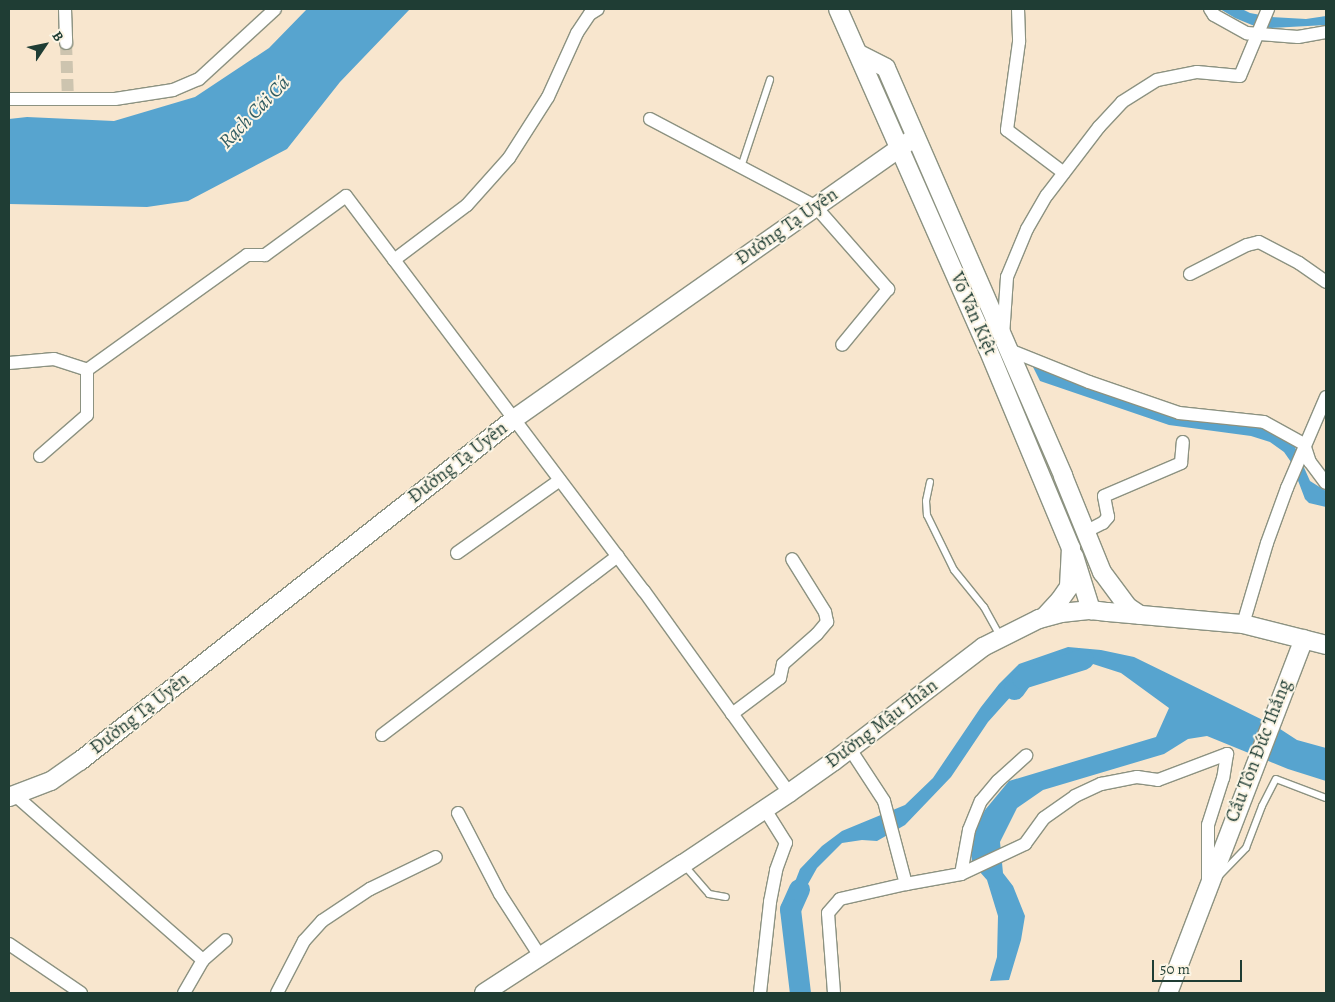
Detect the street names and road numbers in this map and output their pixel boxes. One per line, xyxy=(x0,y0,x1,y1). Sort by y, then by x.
street label: Đường Tạ Uyên xyxy=(731,183,843,271)
street label: Võ Văn Kiệt xyxy=(945,269,1001,359)
street label: Đường Tạ Uyên xyxy=(404,417,512,509)
street label: Đường Tạ Uyên xyxy=(86,668,194,760)
street label: Đường Mậu Thân xyxy=(821,674,943,774)
street label: Cầu Tôn Đức Thắng xyxy=(1221,676,1297,826)

